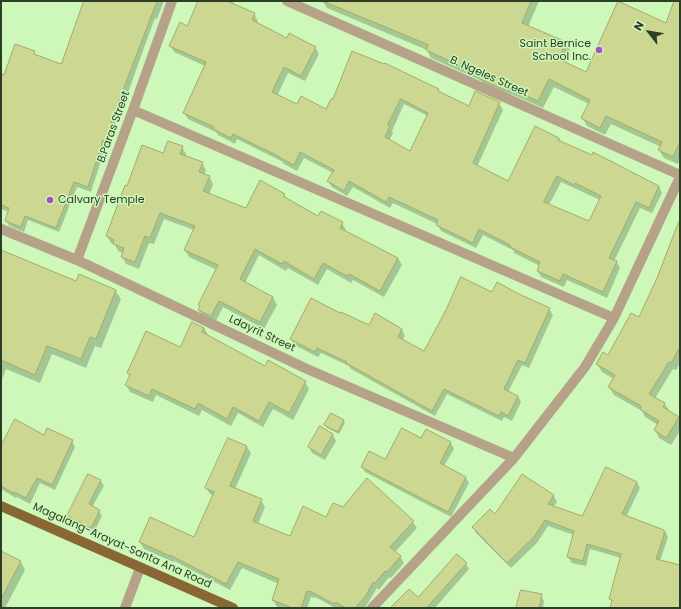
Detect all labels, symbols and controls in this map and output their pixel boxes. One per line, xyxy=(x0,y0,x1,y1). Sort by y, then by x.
north arrow xyxy=(629,12,669,52)
text: N xyxy=(630,18,648,33)
place label: Saint Bernice School Inc. xyxy=(520,37,591,63)
marker: Saint Bernice School Inc. xyxy=(594,45,604,55)
street label: B. Ngeles Street xyxy=(448,54,530,100)
street label: B.Paras Street xyxy=(95,89,133,165)
place label: Calvary Temple xyxy=(58,193,145,207)
marker: Calvary Temple xyxy=(45,195,55,205)
street label: Ldayrit Street xyxy=(227,313,297,355)
street label: Magalang-Arayat-Santa Ana Road xyxy=(31,501,213,591)

